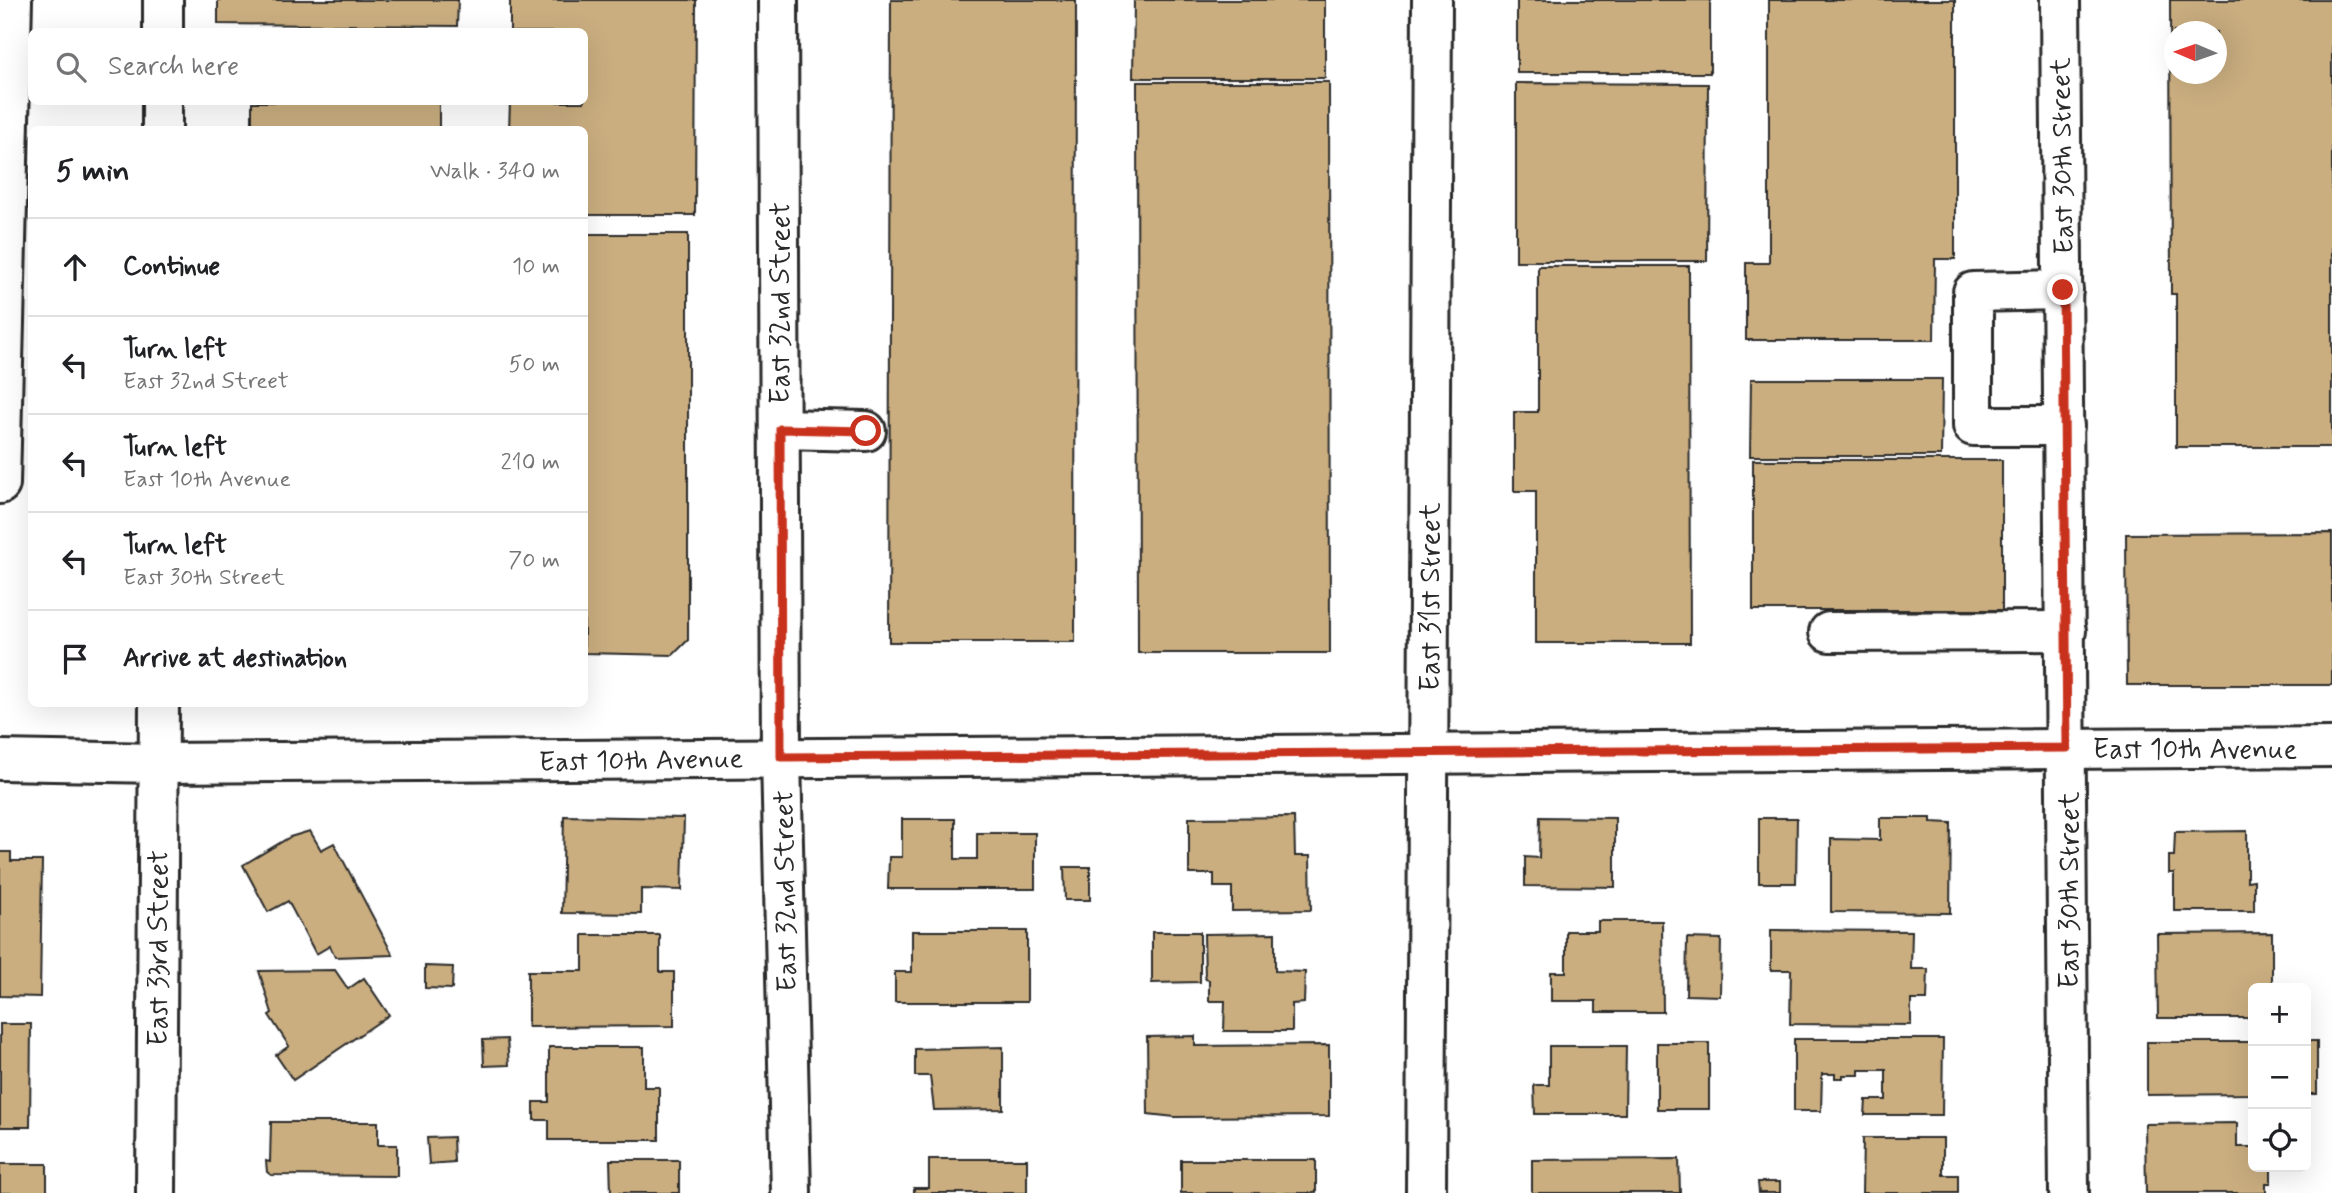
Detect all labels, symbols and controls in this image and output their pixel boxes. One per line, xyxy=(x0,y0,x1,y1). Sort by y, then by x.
north arrow xyxy=(2164,21,2227,84)
search box xyxy=(28,28,588,105)
icon: search xyxy=(52,48,90,86)
text: Search here xyxy=(108,50,239,84)
street label: East 30th Street xyxy=(2043,57,2084,255)
text: 5 min xyxy=(56,152,130,191)
text: Walk · 340 m xyxy=(430,157,560,187)
street label: East 32nd Street xyxy=(763,202,800,404)
icon: ahead xyxy=(56,248,94,286)
text: Continue xyxy=(123,250,220,284)
text: 10 m xyxy=(512,252,560,282)
route end xyxy=(2047,274,2078,305)
text: Turn left xyxy=(123,333,227,367)
icon: left xyxy=(56,346,94,384)
text: 50 m xyxy=(509,350,560,380)
text: East 32nd Street xyxy=(123,367,289,397)
route start xyxy=(850,415,881,446)
text: Turn left xyxy=(123,431,227,465)
icon: left xyxy=(56,444,94,482)
text: 210 m xyxy=(500,448,560,478)
text: East 10th Avenue xyxy=(123,465,291,495)
street label: East 31st Street xyxy=(1413,502,1450,691)
text: Turn left xyxy=(123,529,227,563)
icon: left xyxy=(56,542,94,580)
text: 70 m xyxy=(508,546,560,576)
text: East 30th Street xyxy=(123,563,285,593)
icon: arrive xyxy=(56,640,94,678)
text: Arrive at destination xyxy=(123,642,347,676)
street label: East 10th Avenue xyxy=(2093,732,2297,769)
street label: East 10th Avenue xyxy=(539,741,744,782)
street label: East 32nd Street xyxy=(766,790,807,992)
street label: East 30th Street xyxy=(2052,791,2089,988)
street label: East 33rd Street xyxy=(141,850,178,1046)
map controls xyxy=(2248,983,2311,1172)
button: + xyxy=(2248,983,2311,1046)
button: − xyxy=(2248,1046,2311,1109)
button: locate xyxy=(2248,1109,2311,1172)

